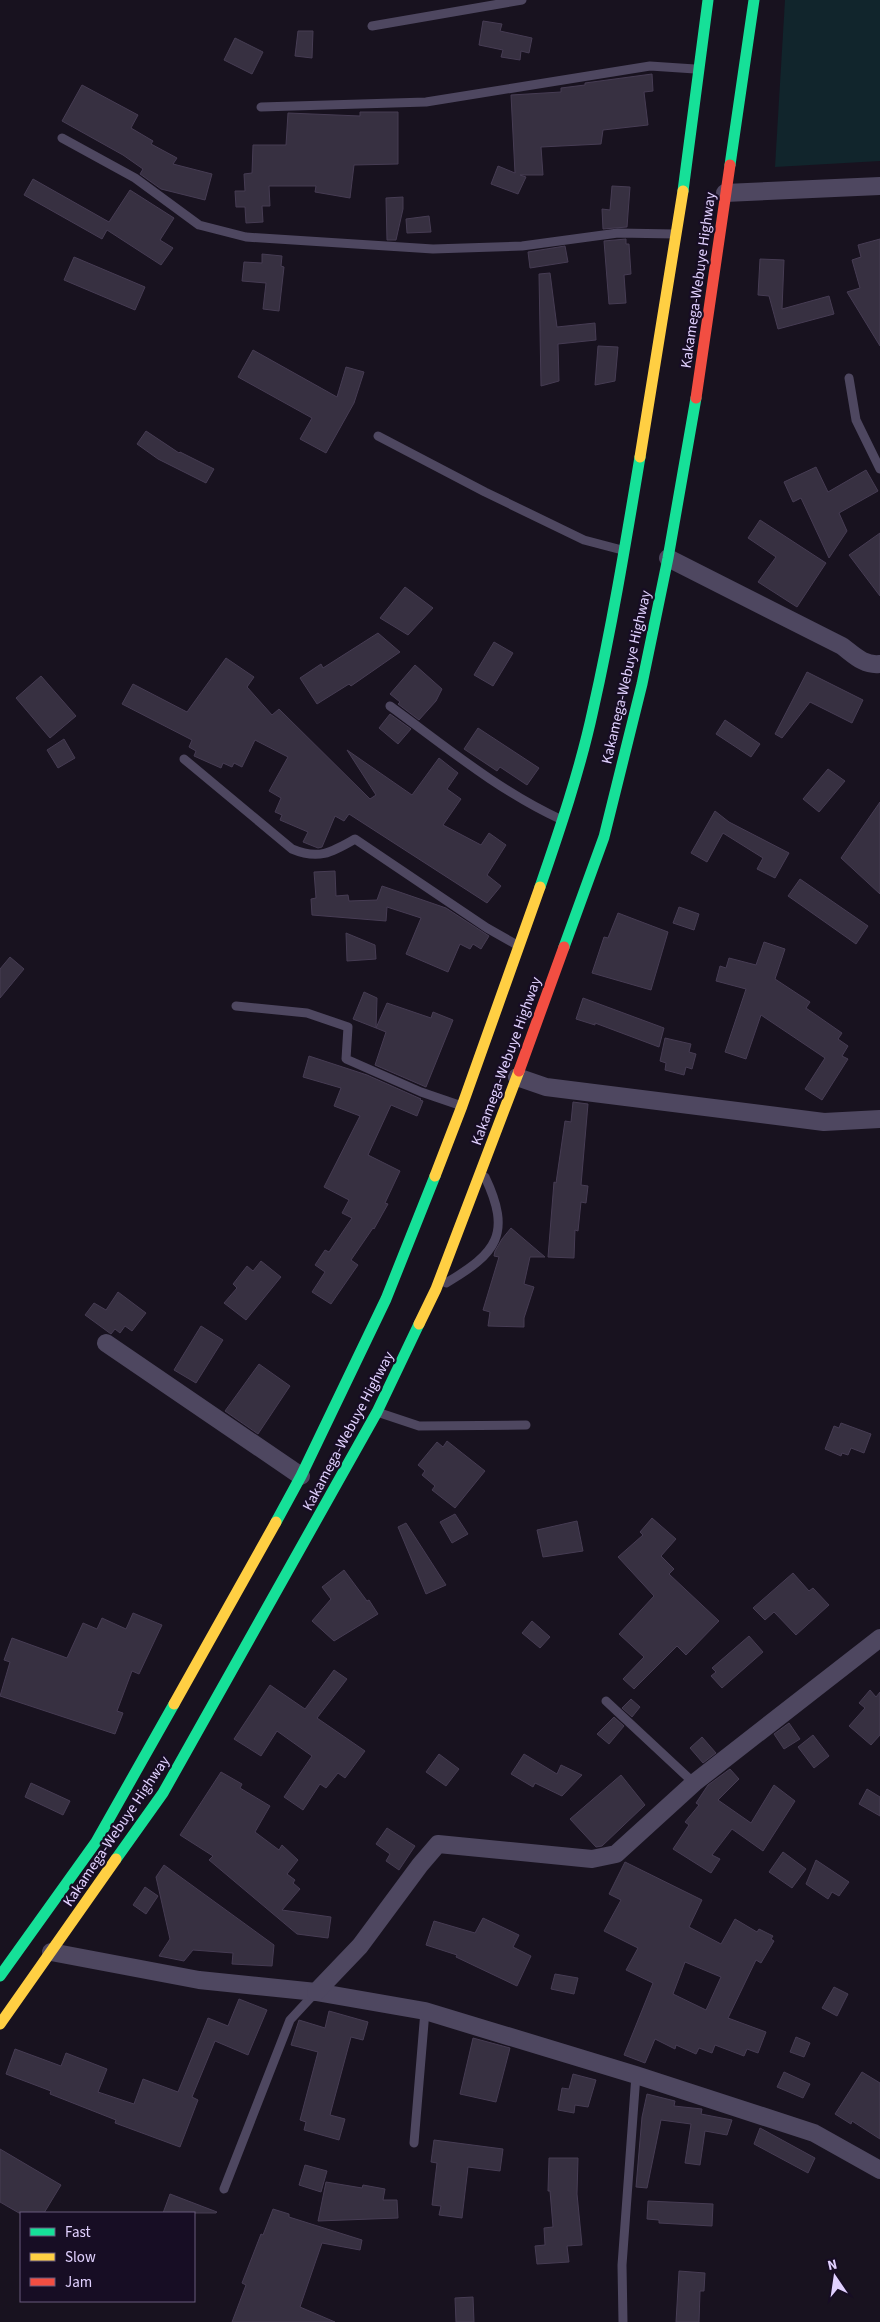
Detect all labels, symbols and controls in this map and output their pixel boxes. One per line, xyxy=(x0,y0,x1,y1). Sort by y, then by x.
street label: Kakamega-Webuye Highway xyxy=(676,191,721,370)
street label: Kakamega-Webuye Highway xyxy=(596,588,657,766)
street label: Kakamega-Webuye Highway xyxy=(466,974,547,1148)
street label: Kakamega-Webuye Highway xyxy=(297,1348,399,1515)
street label: Kakamega-Webuye Highway xyxy=(58,1752,175,1911)
legend xyxy=(20,2212,195,2302)
text: Fast xyxy=(65,2222,91,2243)
text: Slow xyxy=(65,2247,96,2268)
north arrow xyxy=(810,2252,860,2302)
text: N xyxy=(826,2255,839,2276)
text: Jam xyxy=(65,2272,92,2293)

